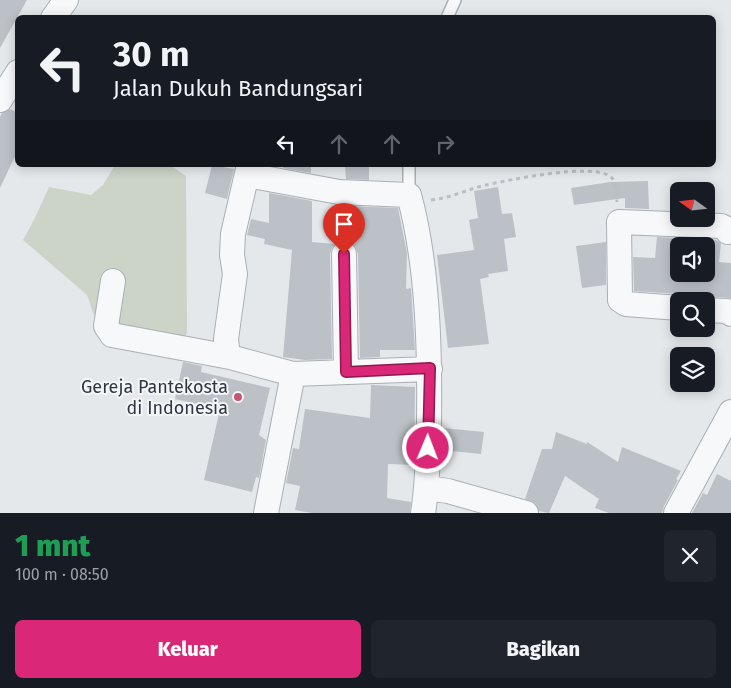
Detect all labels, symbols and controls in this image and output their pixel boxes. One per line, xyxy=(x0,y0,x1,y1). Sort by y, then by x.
text: 30 m xyxy=(113,33,190,75)
icon: left xyxy=(30,35,95,100)
text: Jalan Dukuh Bandungsari xyxy=(113,75,363,102)
icon: left xyxy=(272,130,300,158)
icon: ahead xyxy=(325,130,353,158)
icon: ahead xyxy=(378,130,406,158)
icon: right xyxy=(431,130,459,158)
north arrow xyxy=(670,182,715,228)
map controls xyxy=(670,182,715,392)
pin xyxy=(323,203,365,254)
icon: arrive xyxy=(330,210,358,238)
button: sound xyxy=(670,237,715,282)
button: search xyxy=(670,292,715,337)
button: layers xyxy=(670,347,715,392)
place label: Gereja Pantekosta di Indonesia xyxy=(81,376,228,419)
marker: Gereja Pantekosta di Indonesia xyxy=(232,391,244,403)
position arrow xyxy=(401,421,453,473)
text: 1 mnt xyxy=(15,528,90,564)
button: close xyxy=(664,530,716,582)
text: 100 m · 08:50 xyxy=(15,565,109,584)
button: Keluar xyxy=(15,620,361,678)
button: Bagikan xyxy=(371,620,716,678)

